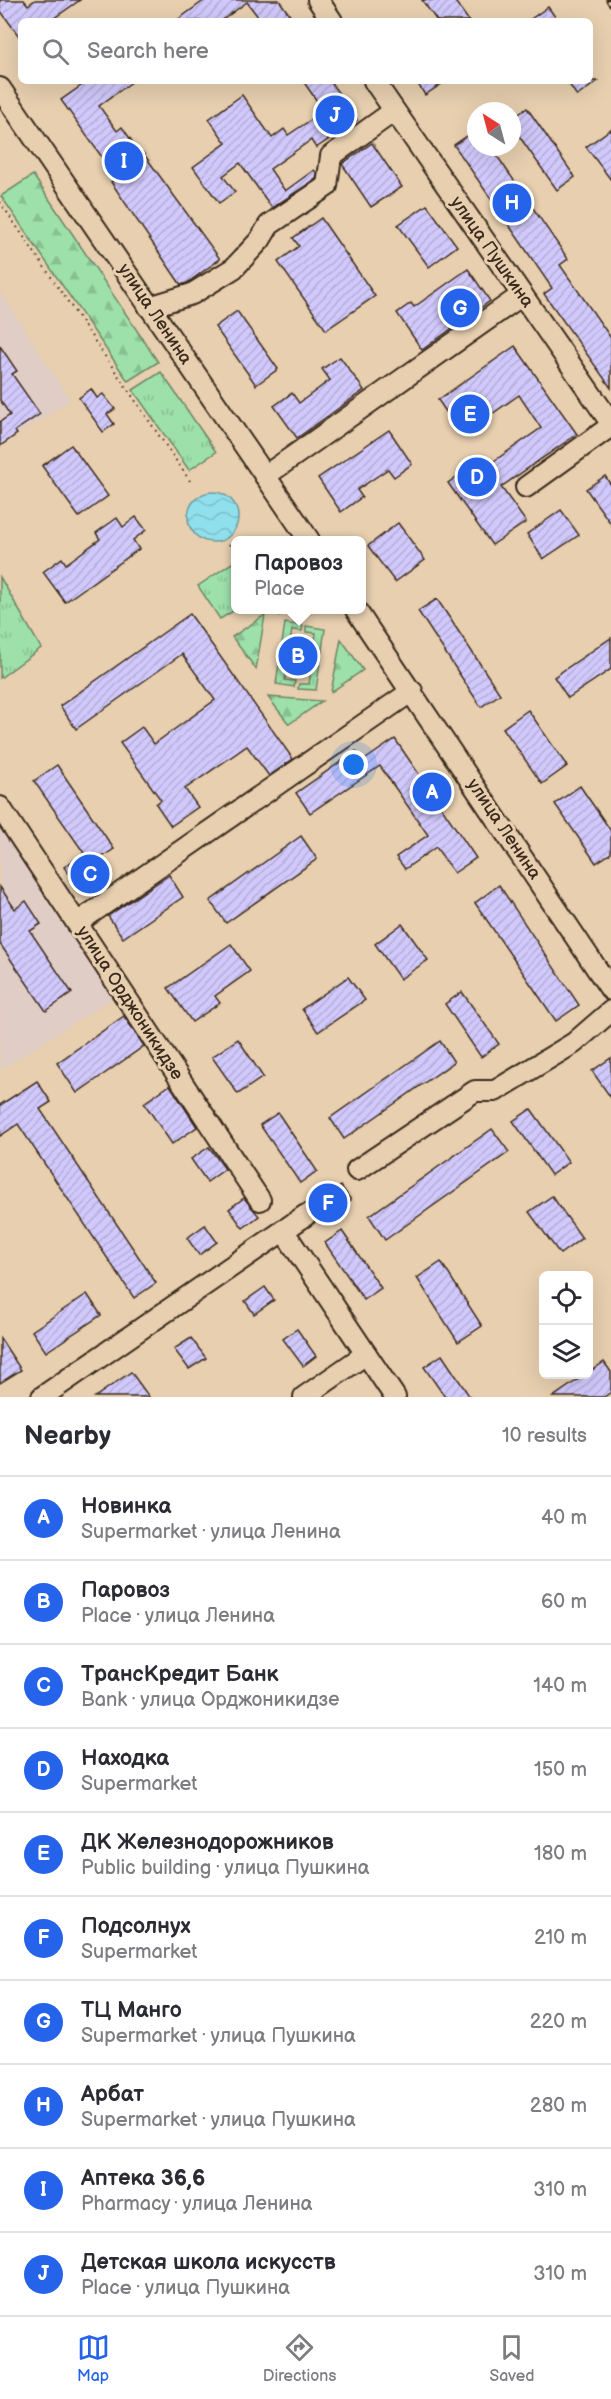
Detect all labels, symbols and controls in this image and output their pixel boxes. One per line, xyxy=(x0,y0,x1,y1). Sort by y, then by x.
search box xyxy=(18,18,593,84)
icon: search xyxy=(39,35,72,68)
text: Search here xyxy=(87,38,209,65)
pin: J xyxy=(316,92,354,138)
north arrow xyxy=(467,102,521,156)
pin: I xyxy=(104,138,144,184)
pin: H xyxy=(492,180,532,226)
street label: улица Пушкина xyxy=(446,192,538,312)
street label: улица Ленина xyxy=(114,260,197,369)
pin: G xyxy=(440,286,480,330)
pin: E xyxy=(450,392,490,436)
pin: D xyxy=(458,454,496,500)
popup xyxy=(231,536,366,614)
text: Паровоз xyxy=(254,550,343,577)
text: Place xyxy=(254,577,305,601)
pin: B xyxy=(278,634,318,678)
your location xyxy=(339,750,368,779)
pin: A xyxy=(412,770,452,814)
street label: улица Ленина xyxy=(463,775,546,884)
pin: C xyxy=(70,852,110,896)
street label: улица Орджоникидзе xyxy=(72,922,188,1084)
pin: F xyxy=(308,1180,348,1226)
map controls xyxy=(539,1271,593,1379)
button: locate xyxy=(539,1271,593,1325)
button: layers xyxy=(539,1325,593,1379)
text: Nearby xyxy=(24,1421,111,1452)
text: 10 results xyxy=(502,1424,587,1448)
text: Новинка xyxy=(81,1493,171,1520)
text: A xyxy=(37,1506,50,1530)
text: 40 m xyxy=(541,1506,587,1530)
text: Supermarket · улица Ленина xyxy=(81,1520,341,1544)
text: Паровоз xyxy=(81,1577,170,1604)
text: B xyxy=(36,1590,51,1614)
text: 60 m xyxy=(541,1590,587,1614)
text: Place · улица Ленина xyxy=(81,1604,275,1628)
text: ТрансКредит Банк xyxy=(81,1661,279,1688)
text: C xyxy=(36,1674,51,1698)
text: 140 m xyxy=(533,1674,587,1698)
text: Bank · улица Орджоникидзе xyxy=(81,1688,339,1712)
text: Находка xyxy=(81,1745,169,1772)
text: D xyxy=(37,1758,50,1782)
text: 150 m xyxy=(534,1758,587,1782)
text: Supermarket xyxy=(81,1772,197,1796)
text: ДК Железнодорожников xyxy=(81,1829,334,1856)
text: E xyxy=(37,1842,50,1866)
text: 180 m xyxy=(534,1842,587,1866)
text: Public building · улица Пушкина xyxy=(81,1856,370,1880)
text: Подсолнух xyxy=(81,1913,191,1940)
text: F xyxy=(37,1926,50,1950)
text: 210 m xyxy=(534,1926,587,1950)
text: Supermarket xyxy=(81,1940,197,1964)
text: ТЦ Манго xyxy=(81,1997,182,2024)
text: G xyxy=(36,2010,51,2034)
text: 220 m xyxy=(530,2010,587,2034)
text: Supermarket · улица Пушкина xyxy=(81,2024,356,2048)
text: Арбат xyxy=(81,2081,144,2108)
text: H xyxy=(36,2094,51,2118)
text: 280 m xyxy=(530,2094,587,2118)
text: Supermarket · улица Пушкина xyxy=(81,2108,356,2132)
text: Аптека 36,6 xyxy=(81,2165,205,2192)
text: I xyxy=(40,2178,47,2202)
text: 310 m xyxy=(533,2178,587,2202)
text: Pharmacy · улица Ленина xyxy=(81,2192,313,2216)
text: Детская школа искусств xyxy=(81,2249,336,2276)
text: J xyxy=(38,2262,49,2286)
text: 310 m xyxy=(533,2262,587,2286)
text: Place · улица Пушкина xyxy=(81,2276,290,2300)
tab: Map xyxy=(77,2331,110,2386)
tab: Directions xyxy=(263,2331,336,2386)
tab: Saved xyxy=(489,2331,534,2386)

